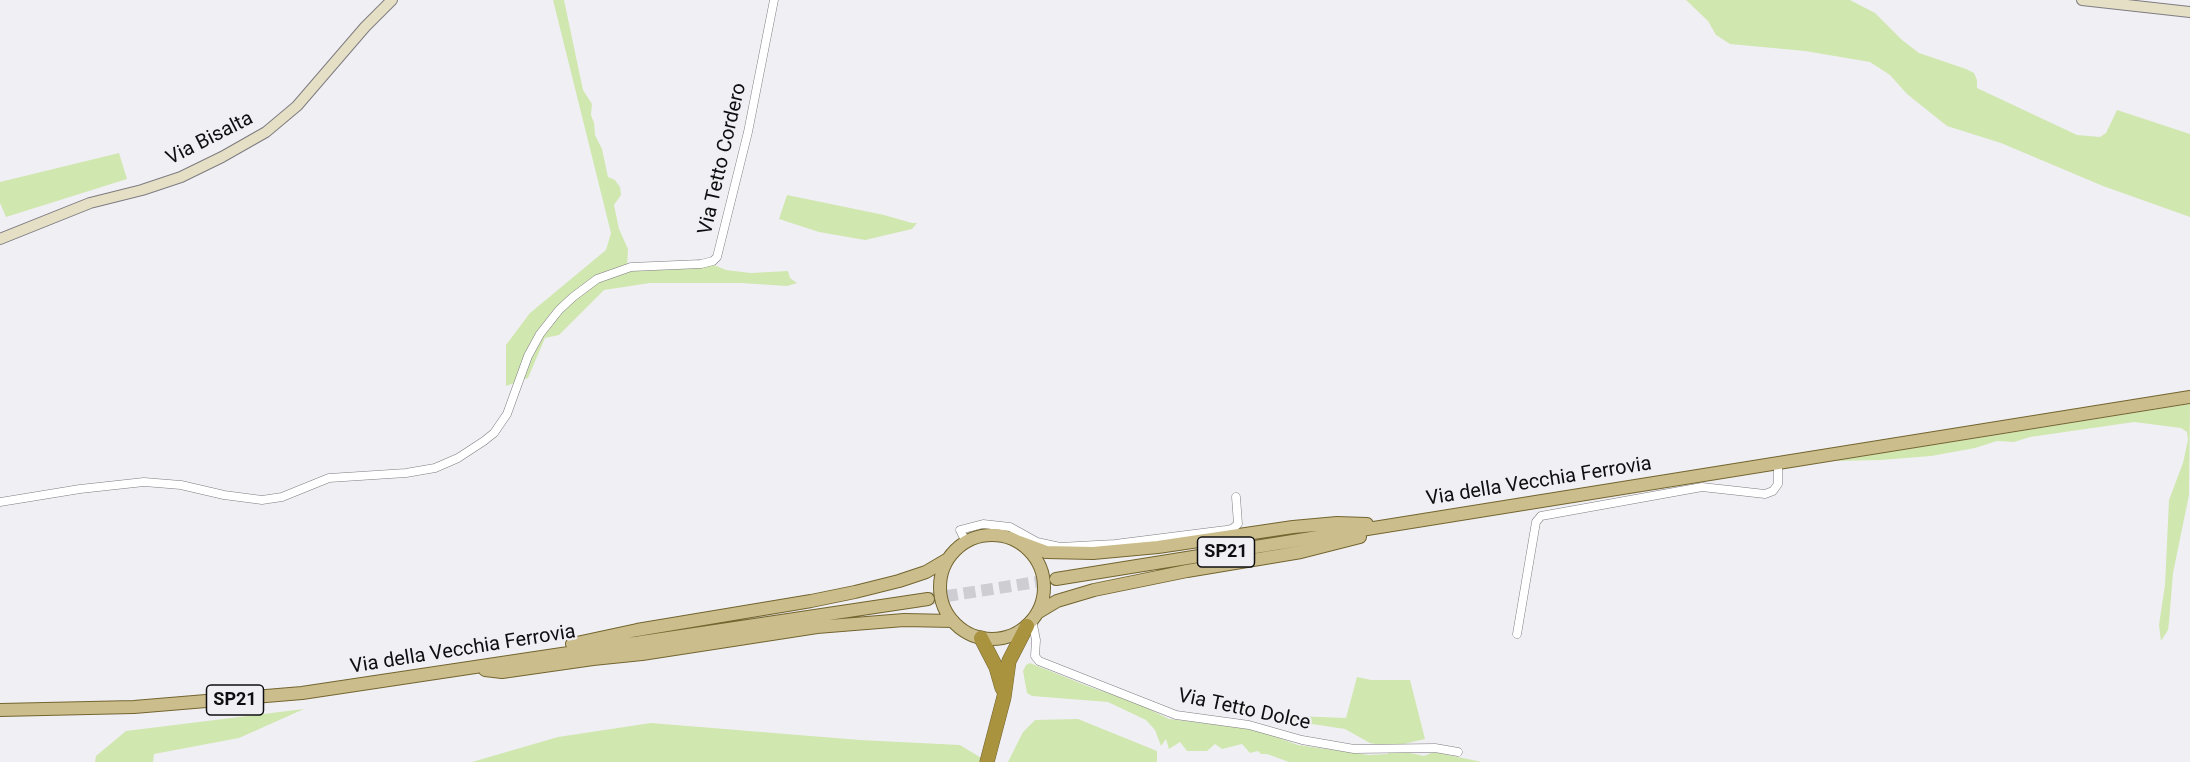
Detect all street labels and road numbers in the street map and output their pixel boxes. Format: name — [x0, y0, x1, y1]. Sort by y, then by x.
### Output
street label: Via Tetto Cordero — [694, 81, 752, 237]
street label: Via Bisalta — [163, 107, 257, 171]
street label: Via della Vecchia Ferrovia — [1425, 452, 1653, 512]
road number: SP21 — [1198, 537, 1254, 567]
street label: Via della Vecchia Ferrovia — [349, 620, 577, 680]
street label: Via Tetto Dolce — [1176, 684, 1312, 736]
road number: SP21 — [206, 685, 264, 715]

